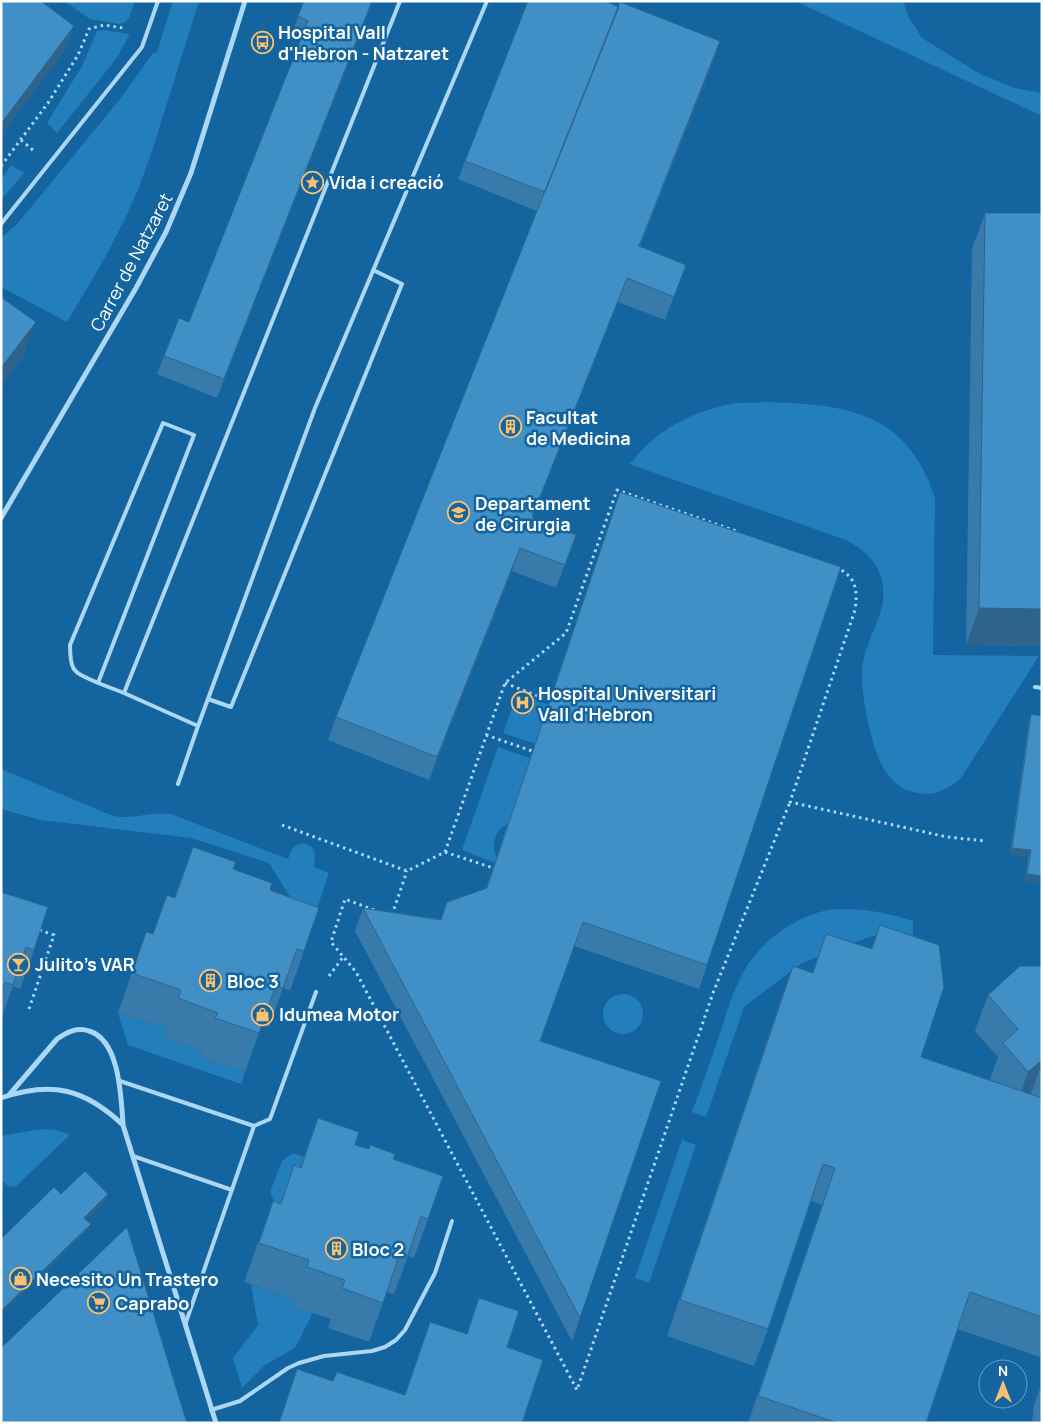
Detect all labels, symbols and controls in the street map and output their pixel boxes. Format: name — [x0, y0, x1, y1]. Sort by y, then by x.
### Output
place label: Hospital Vall d'Hebron - Natzaret — [278, 20, 449, 65]
bus stop icon: Hospital Vall d'Hebron - Natzaret — [250, 30, 274, 54]
place icon: Vida i creació — [301, 170, 325, 194]
place label: Vida i creació — [329, 170, 444, 194]
street label: Carrer de Natzaret — [84, 189, 178, 335]
place label: Facultat de Medicina — [526, 405, 631, 450]
building icon: Facultat de Medicina — [498, 415, 522, 439]
place label: Departament de Cirurgia — [475, 491, 591, 536]
school or university icon: Departament de Cirurgia — [447, 501, 471, 525]
place label: Hospital Universitari Vall d'Hebron — [538, 681, 716, 726]
hospital icon: Hospital Universitari Vall d'Hebron — [510, 691, 534, 715]
bar icon: Julito's VAR — [7, 952, 31, 976]
place label: Julito's VAR — [35, 952, 135, 976]
building icon: Bloc 3 — [199, 969, 223, 993]
place label: Bloc 3 — [227, 969, 279, 993]
shop icon: Idumea Motor — [251, 1002, 275, 1026]
place label: Idumea Motor — [279, 1002, 399, 1026]
building icon: Bloc 2 — [324, 1237, 348, 1261]
place label: Bloc 2 — [352, 1237, 404, 1261]
shop icon: Necesito Un Trastero — [8, 1267, 32, 1291]
place label: Necesito Un Trastero — [36, 1267, 219, 1291]
supermarket icon: Caprabo — [87, 1291, 111, 1315]
place label: Caprabo — [115, 1291, 189, 1315]
north arrow — [978, 1359, 1028, 1409]
text: N — [998, 1361, 1008, 1380]

